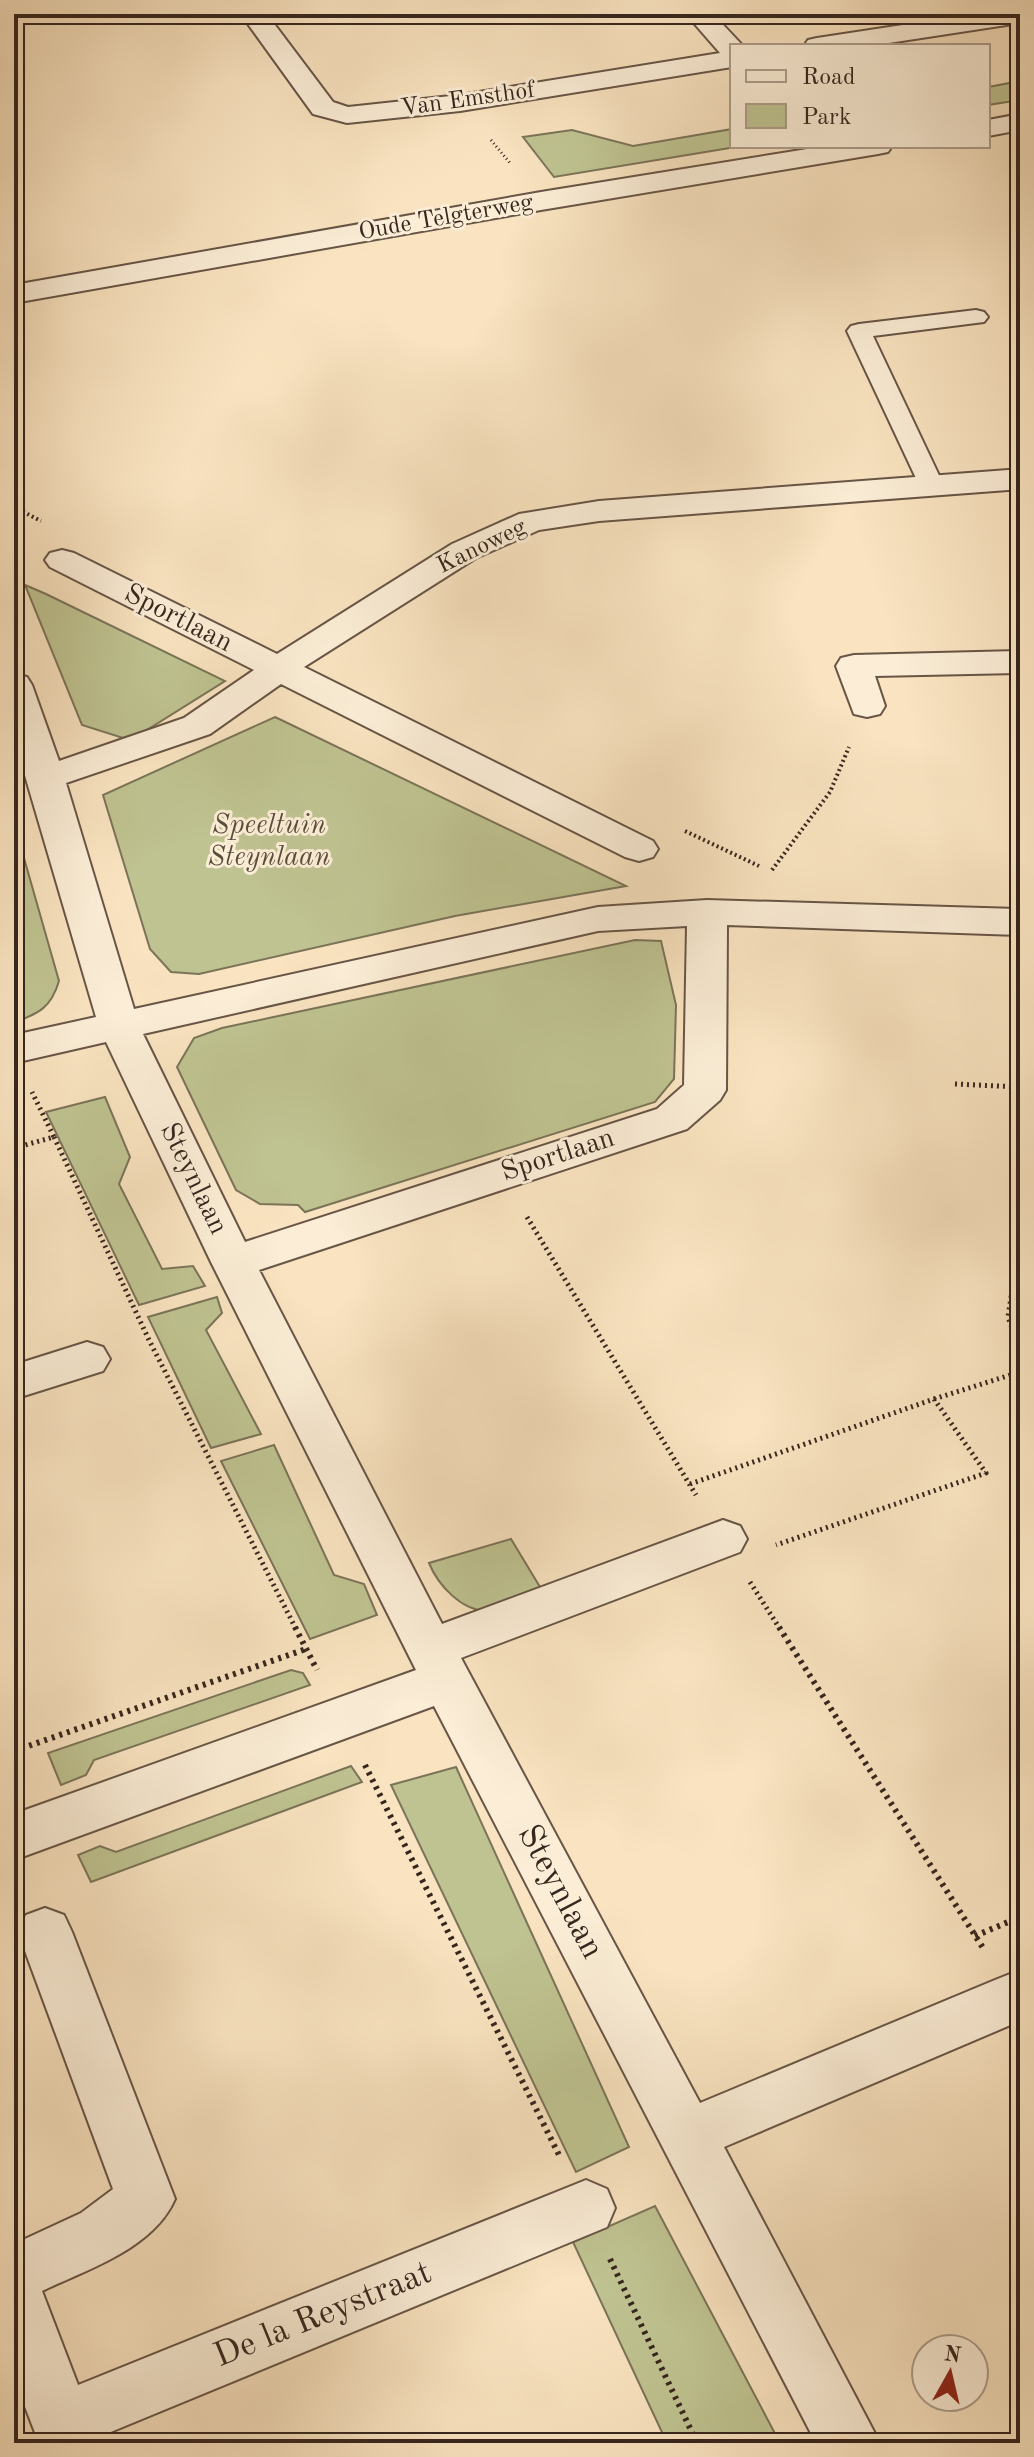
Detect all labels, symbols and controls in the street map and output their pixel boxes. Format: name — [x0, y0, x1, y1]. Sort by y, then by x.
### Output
legend — [730, 44, 990, 148]
text: Road — [802, 66, 855, 90]
street label: Van Emsthof — [399, 79, 538, 121]
text: Park — [802, 106, 851, 130]
street label: Oude Telgterweg — [357, 191, 535, 245]
street label: Kanoweg — [434, 515, 530, 579]
street label: Sportlaan — [119, 580, 237, 658]
park label: Speeltuin Steynlaan — [208, 812, 330, 872]
street label: Steynlaan — [154, 1119, 232, 1239]
street label: Sportlaan — [498, 1125, 618, 1187]
street label: Steynlaan — [511, 1820, 609, 1964]
street label: De la Reystraat — [209, 2256, 437, 2374]
north arrow — [910, 2333, 990, 2413]
text: N — [943, 2343, 963, 2367]

